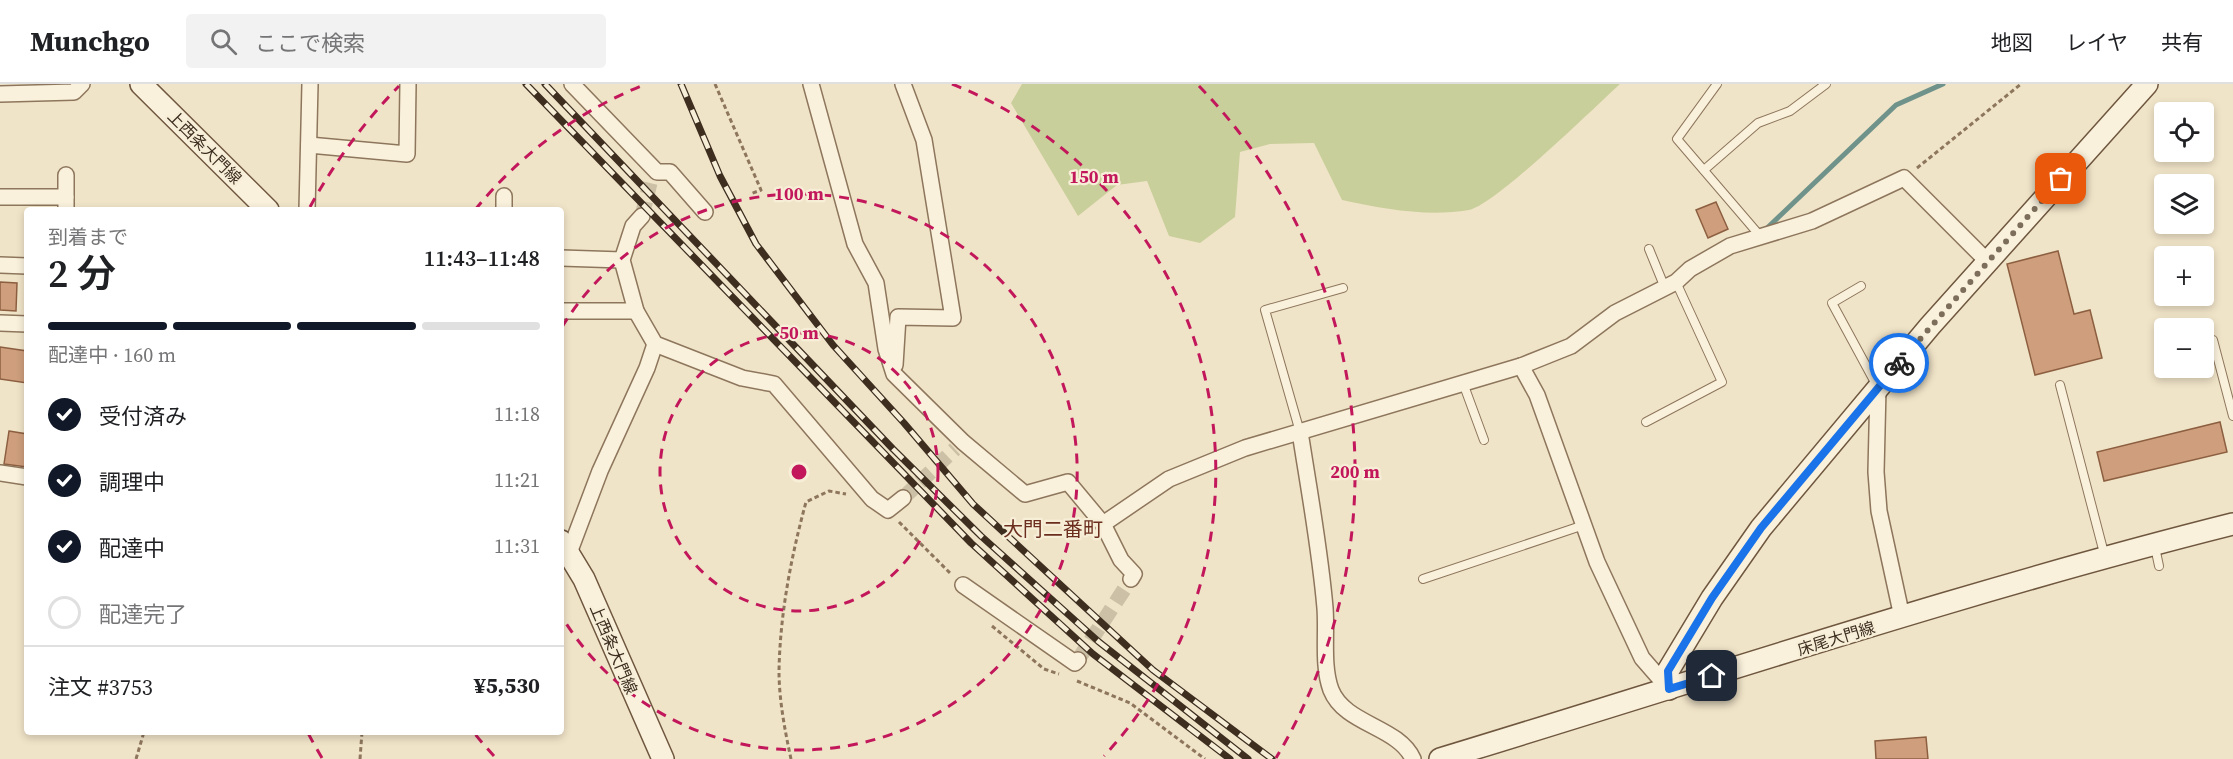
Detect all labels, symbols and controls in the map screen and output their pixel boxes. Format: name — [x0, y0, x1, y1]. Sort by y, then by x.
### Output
search box — [186, 14, 606, 68]
text: Munchgo — [30, 22, 150, 60]
icon: search — [207, 25, 240, 58]
text: ここで検索 — [255, 28, 365, 58]
text: 地図 — [1991, 28, 2033, 57]
text: レイヤ — [2066, 28, 2128, 57]
text: 共有 — [2161, 28, 2203, 57]
map controls — [2154, 102, 2214, 378]
button: locate — [2154, 102, 2214, 162]
street label: 上西条大門線 — [163, 105, 247, 189]
pin — [2035, 153, 2086, 204]
icon: bag — [2044, 162, 2077, 195]
text: 150 m — [1069, 164, 1119, 189]
button: layers — [2154, 174, 2214, 234]
text: 100 m — [774, 181, 824, 206]
text: 到着まで — [48, 223, 128, 251]
text: 11:43–11:48 — [424, 243, 540, 273]
button: + — [2154, 246, 2214, 306]
text: 2 分 — [48, 247, 116, 300]
button: − — [2154, 318, 2214, 378]
text: 50 m — [779, 320, 819, 345]
courier — [1869, 333, 1929, 393]
text: 配達中 · 160 m — [48, 341, 176, 369]
icon: bike — [1883, 347, 1916, 380]
icon: check — [48, 398, 81, 431]
text: 11:18 — [494, 400, 540, 428]
text: 受付済み — [99, 401, 187, 431]
text: 200 m — [1330, 459, 1380, 484]
centre of rings — [789, 462, 809, 482]
icon: check — [48, 464, 81, 497]
text: 11:21 — [494, 466, 540, 494]
text: 調理中 — [99, 467, 165, 497]
district label: 大門二番町 — [1003, 515, 1103, 543]
icon: check — [48, 530, 81, 563]
text: 11:31 — [494, 532, 540, 560]
text: 配達中 — [99, 533, 165, 563]
text: 配達完了 — [99, 599, 187, 629]
street label: 上西条大門線 — [585, 601, 643, 697]
street label: 床尾大門線 — [1795, 616, 1877, 660]
pin — [1686, 650, 1737, 701]
icon: home — [1695, 659, 1728, 692]
text: ¥5,530 — [474, 670, 540, 700]
text: 注文 #3753 — [48, 672, 153, 702]

